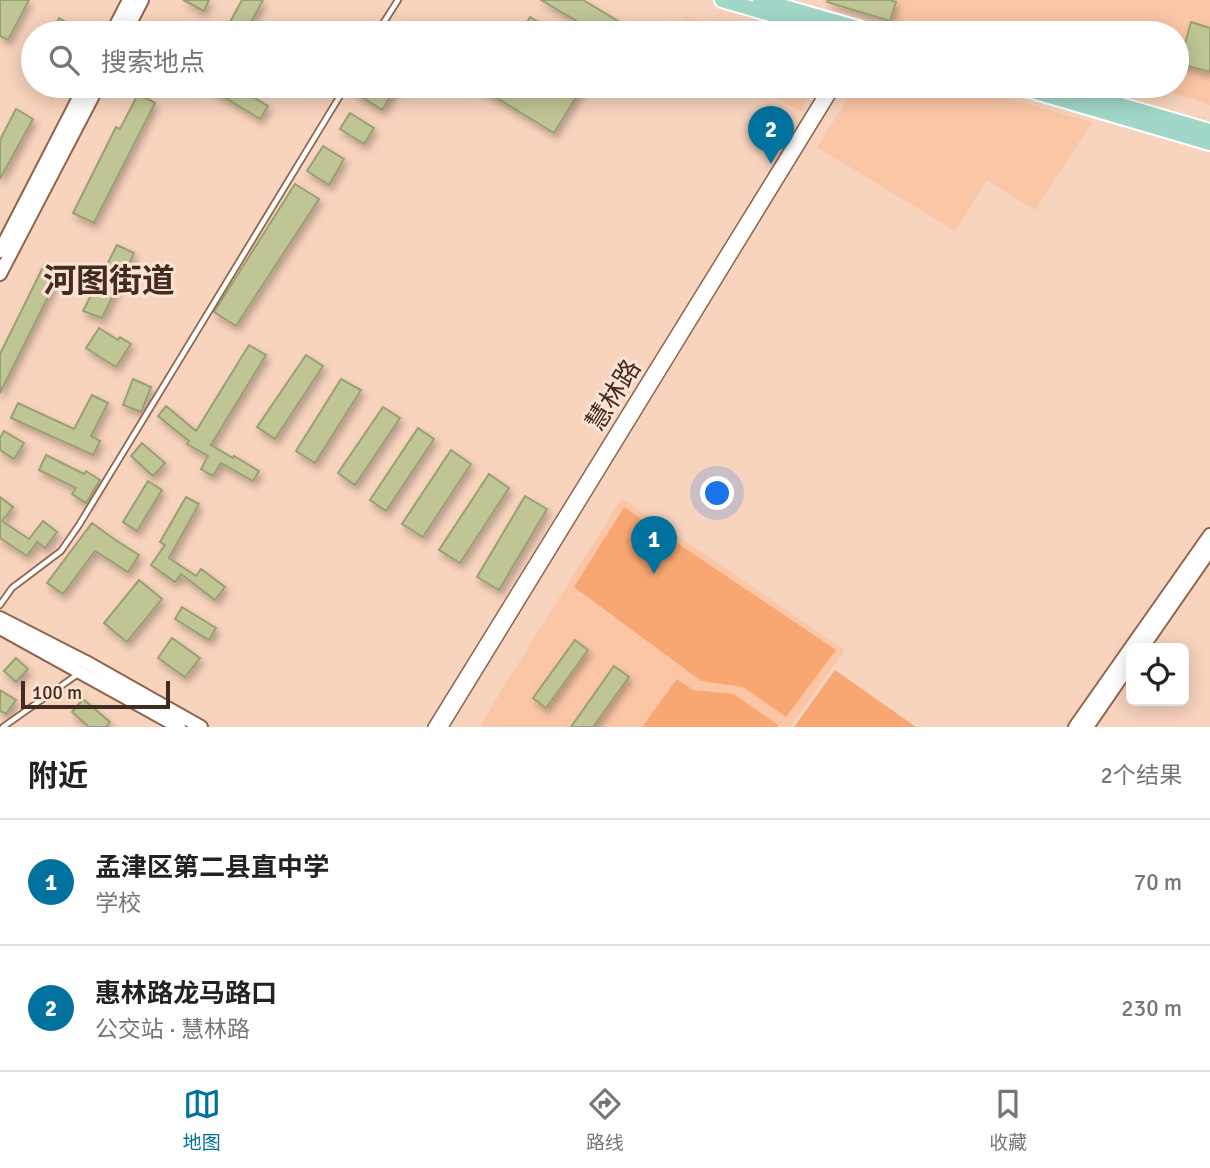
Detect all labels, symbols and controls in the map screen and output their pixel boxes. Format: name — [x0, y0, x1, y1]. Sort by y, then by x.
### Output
search box — [21, 21, 1189, 98]
icon: search — [45, 41, 83, 79]
text: 搜索地点 — [101, 47, 205, 79]
pin: 2 — [748, 106, 794, 164]
district label: 河图街道 — [43, 261, 175, 302]
street label: 慧林路 — [580, 354, 648, 437]
your location — [700, 476, 734, 510]
pin: 1 — [631, 516, 677, 574]
map controls — [1126, 643, 1189, 706]
button: locate — [1126, 643, 1189, 706]
scale bar — [21, 678, 170, 710]
text: 100 m — [32, 681, 82, 705]
text: 附近 — [28, 758, 88, 795]
text: 2个结果 — [1101, 761, 1182, 790]
text: 孟津区第二县直中学 — [95, 852, 329, 884]
text: 1 — [45, 868, 57, 897]
text: 70 m — [1134, 868, 1182, 897]
text: 学校 — [95, 889, 141, 918]
text: 惠林路龙马路口 — [95, 978, 277, 1010]
text: 2 — [45, 994, 57, 1023]
text: 230 m — [1121, 994, 1182, 1023]
text: 公交站 · 慧林路 — [95, 1015, 250, 1044]
tab: 地图 — [183, 1085, 221, 1155]
tab: 路线 — [586, 1085, 624, 1155]
tab: 收藏 — [989, 1085, 1027, 1155]

